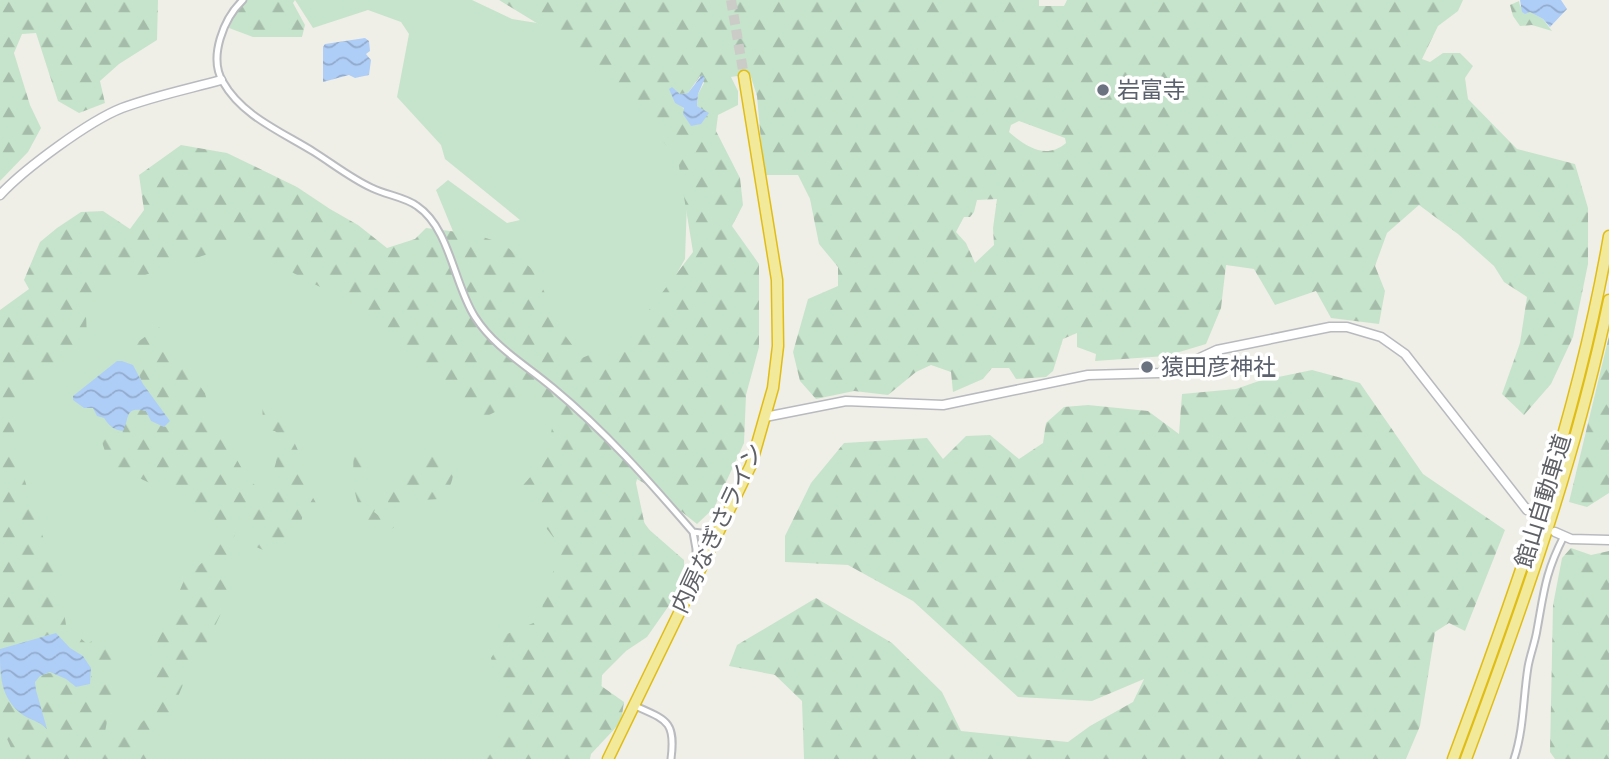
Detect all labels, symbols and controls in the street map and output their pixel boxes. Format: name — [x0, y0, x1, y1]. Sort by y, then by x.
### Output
place label: 岩富寺 — [1117, 74, 1186, 106]
marker: 岩富寺 — [1095, 82, 1111, 98]
place label: 猿田彦神社 — [1161, 351, 1276, 383]
marker: 猿田彦神社 — [1139, 359, 1155, 375]
street label: 館山自動車道 — [1508, 430, 1578, 572]
street label: 内房なぎさライン — [664, 438, 770, 618]

